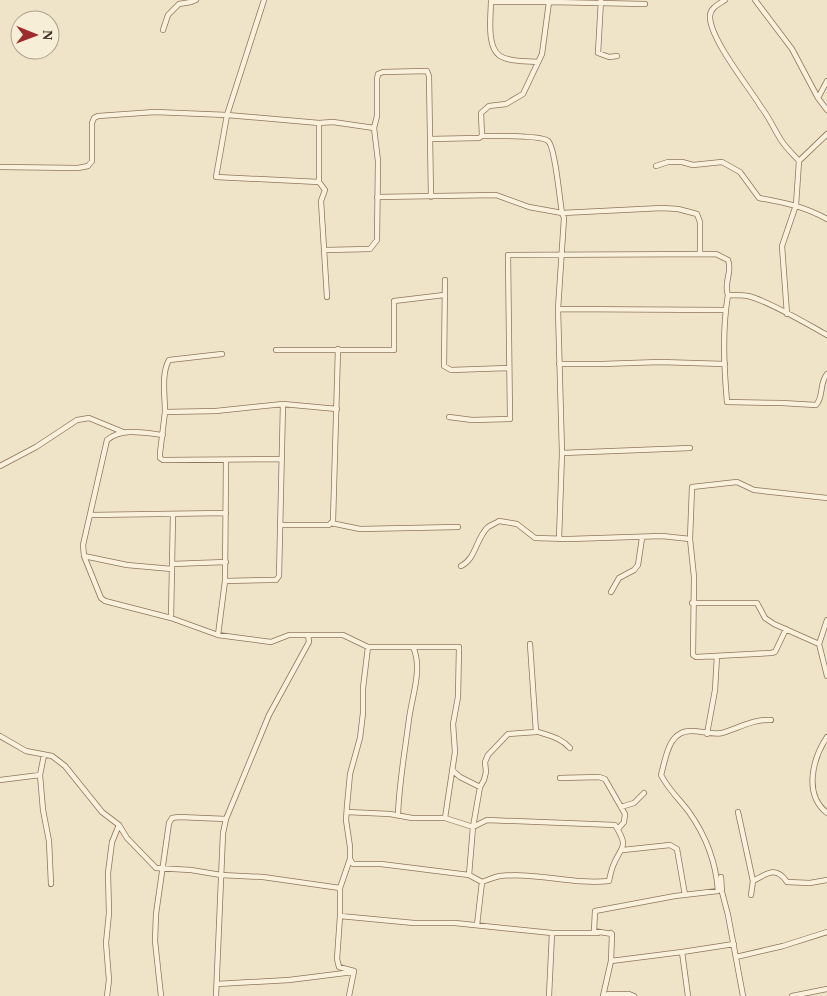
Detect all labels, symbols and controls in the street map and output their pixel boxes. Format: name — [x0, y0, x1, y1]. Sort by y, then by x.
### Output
north arrow — [10, 10, 60, 60]
text: N — [40, 30, 55, 40]

